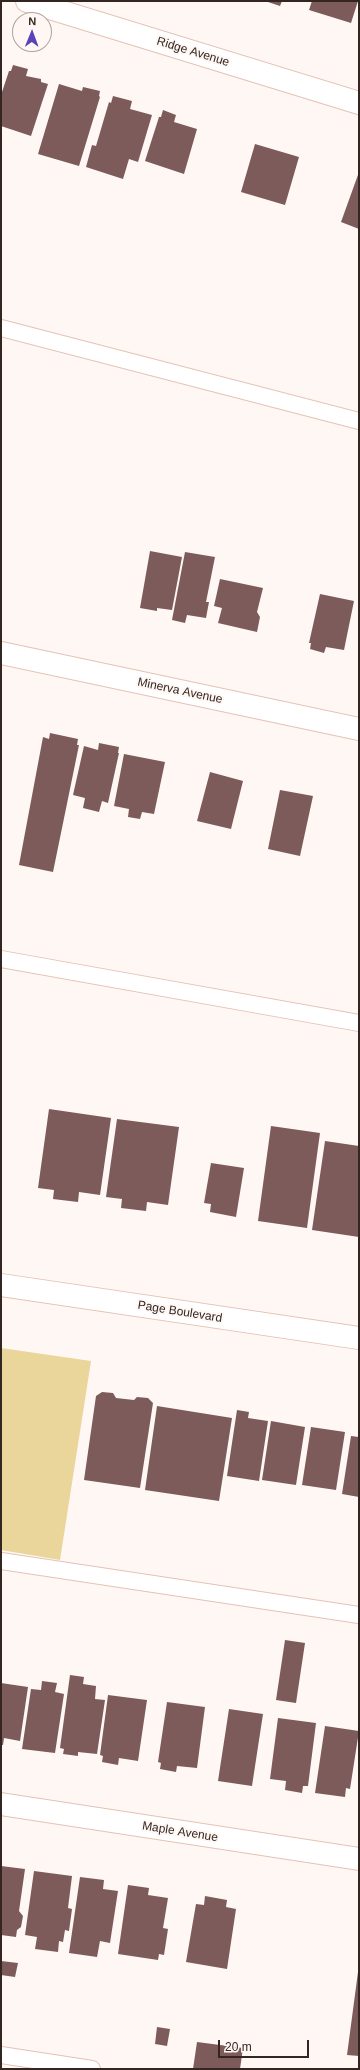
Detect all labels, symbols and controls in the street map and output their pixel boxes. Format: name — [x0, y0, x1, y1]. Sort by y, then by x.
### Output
north arrow — [12, 12, 52, 52]
text: N — [28, 15, 36, 27]
street label: Ridge Avenue — [155, 34, 231, 70]
street label: Minerva Avenue — [136, 675, 224, 707]
street label: Page Boulevard — [137, 1298, 223, 1326]
street label: Maple Avenue — [141, 1819, 219, 1845]
scale bar — [220, 2032, 311, 2058]
text: 20 m — [225, 2040, 252, 2054]

